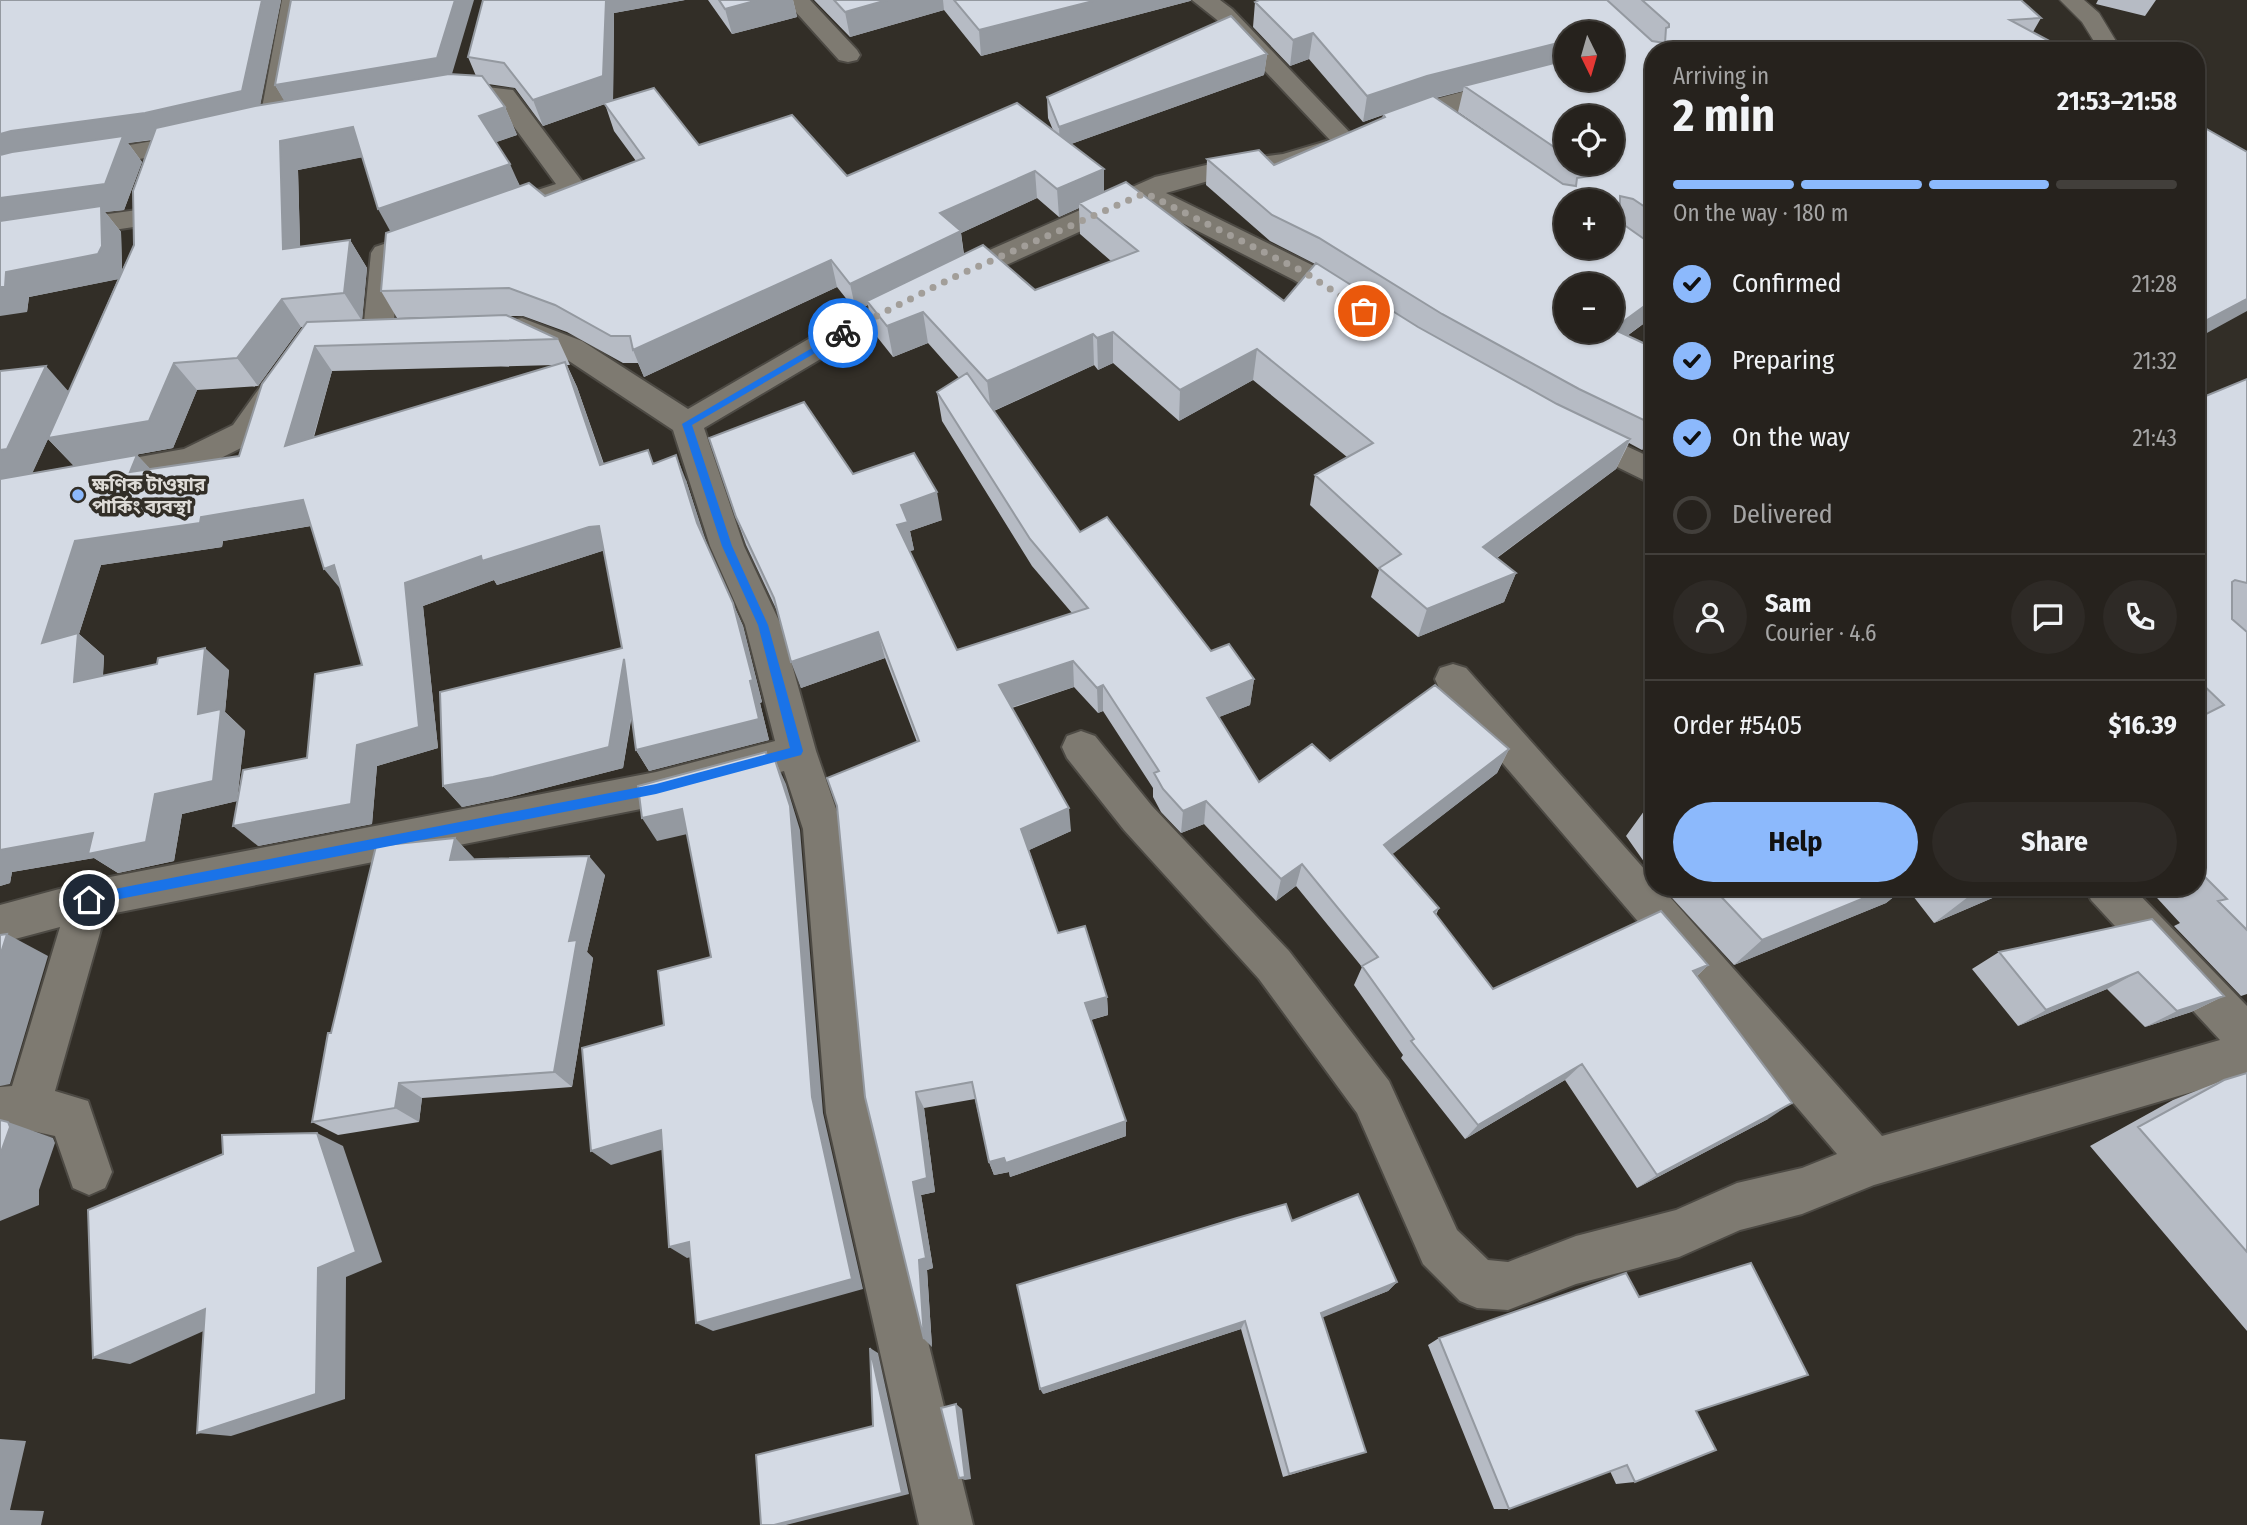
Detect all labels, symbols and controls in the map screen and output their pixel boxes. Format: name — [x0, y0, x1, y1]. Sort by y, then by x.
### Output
north arrow — [1554, 21, 1624, 91]
map controls — [1554, 21, 1624, 343]
text: Arriving in — [1673, 62, 1769, 90]
text: 21:53–21:58 — [2057, 86, 2177, 117]
text: 2 min — [1673, 88, 1775, 143]
button: locate — [1554, 105, 1624, 175]
button: + — [1554, 189, 1624, 259]
text: On the way · 180 m — [1673, 199, 1849, 227]
icon: check — [1673, 265, 1711, 303]
text: Confirmed — [1732, 268, 1842, 299]
text: 21:28 — [2132, 270, 2177, 298]
button: − — [1554, 273, 1624, 343]
pin — [1334, 281, 1394, 341]
icon: bag — [1345, 292, 1383, 330]
courier — [808, 298, 878, 368]
icon: bike — [824, 314, 862, 352]
icon: check — [1673, 342, 1711, 380]
text: Preparing — [1732, 345, 1834, 376]
text: 21:32 — [2133, 347, 2177, 375]
icon: check — [1673, 419, 1711, 457]
text: On the way — [1732, 422, 1850, 453]
text: 21:43 — [2132, 424, 2177, 452]
place label: ক্ষণিক টাওয়ার পার্কিং ব্যবস্থা — [91, 473, 206, 518]
marker: ক্ষণিক টাওয়ার পার্কিং ব্যবস্থা — [70, 487, 86, 503]
text: Delivered — [1732, 499, 1833, 530]
button: person — [1673, 580, 1747, 654]
button: chat — [2011, 580, 2085, 654]
button: phone — [2103, 580, 2177, 654]
text: Sam — [1765, 588, 1811, 619]
text: Courier · 4.6 — [1765, 619, 1876, 647]
text: Order #5405 — [1673, 710, 1802, 741]
text: $16.39 — [2109, 710, 2177, 741]
button: Help — [1673, 802, 1918, 882]
button: Share — [1932, 802, 2177, 882]
pin — [59, 870, 119, 930]
icon: home — [70, 881, 108, 919]

